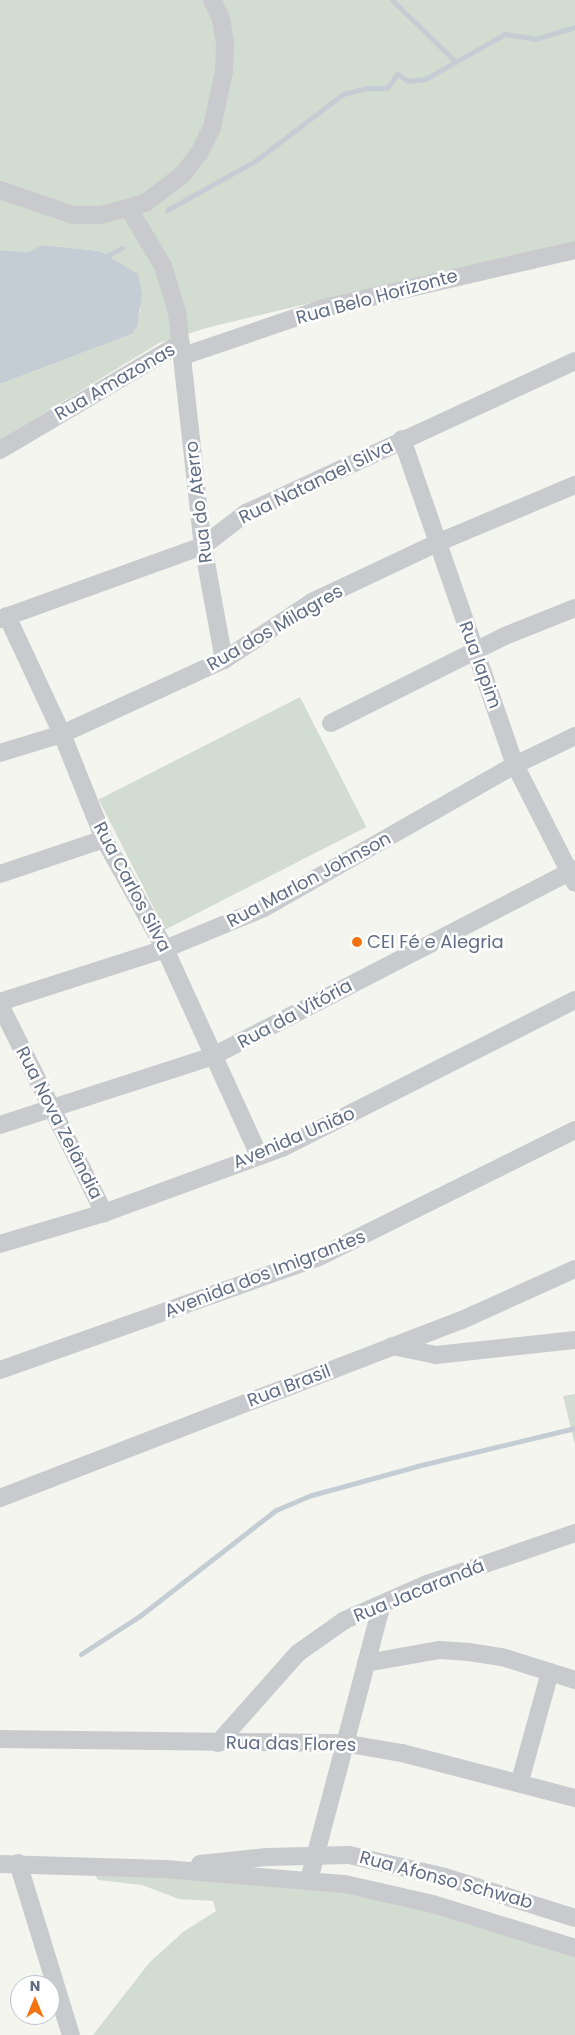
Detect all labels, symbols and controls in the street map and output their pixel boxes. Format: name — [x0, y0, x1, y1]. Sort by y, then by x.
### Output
street label: Rua Belo Horizonte — [294, 265, 460, 329]
street label: Rua Amazonas — [51, 339, 179, 425]
street label: Rua Natanael Silva — [235, 435, 397, 529]
street label: Rua do Aterro — [181, 440, 217, 564]
street label: Rua dos Milagres — [203, 580, 347, 676]
street label: Rua Iapim — [454, 618, 506, 712]
street label: Rua Carlos Silva — [89, 818, 175, 956]
street label: Rua Marlon Johnson — [223, 828, 395, 932]
place label: CEI Fé e Alegria — [367, 931, 504, 953]
marker: CEI Fé e Alegria — [351, 936, 363, 948]
street label: Rua da Vitória — [234, 975, 356, 1053]
street label: Rua Nova Zelândia — [11, 1043, 107, 1203]
street label: Avenida União — [230, 1103, 358, 1173]
street label: Avenida dos Imigrantes — [161, 1226, 369, 1322]
street label: Rua Brasil — [244, 1360, 334, 1412]
street label: Rua Jacarandá — [351, 1555, 487, 1627]
street label: Rua das Flores — [226, 1732, 356, 1756]
street label: Rua Afonso Schwab — [357, 1846, 535, 1914]
north arrow — [10, 1975, 60, 2025]
text: N — [30, 1976, 40, 1996]

